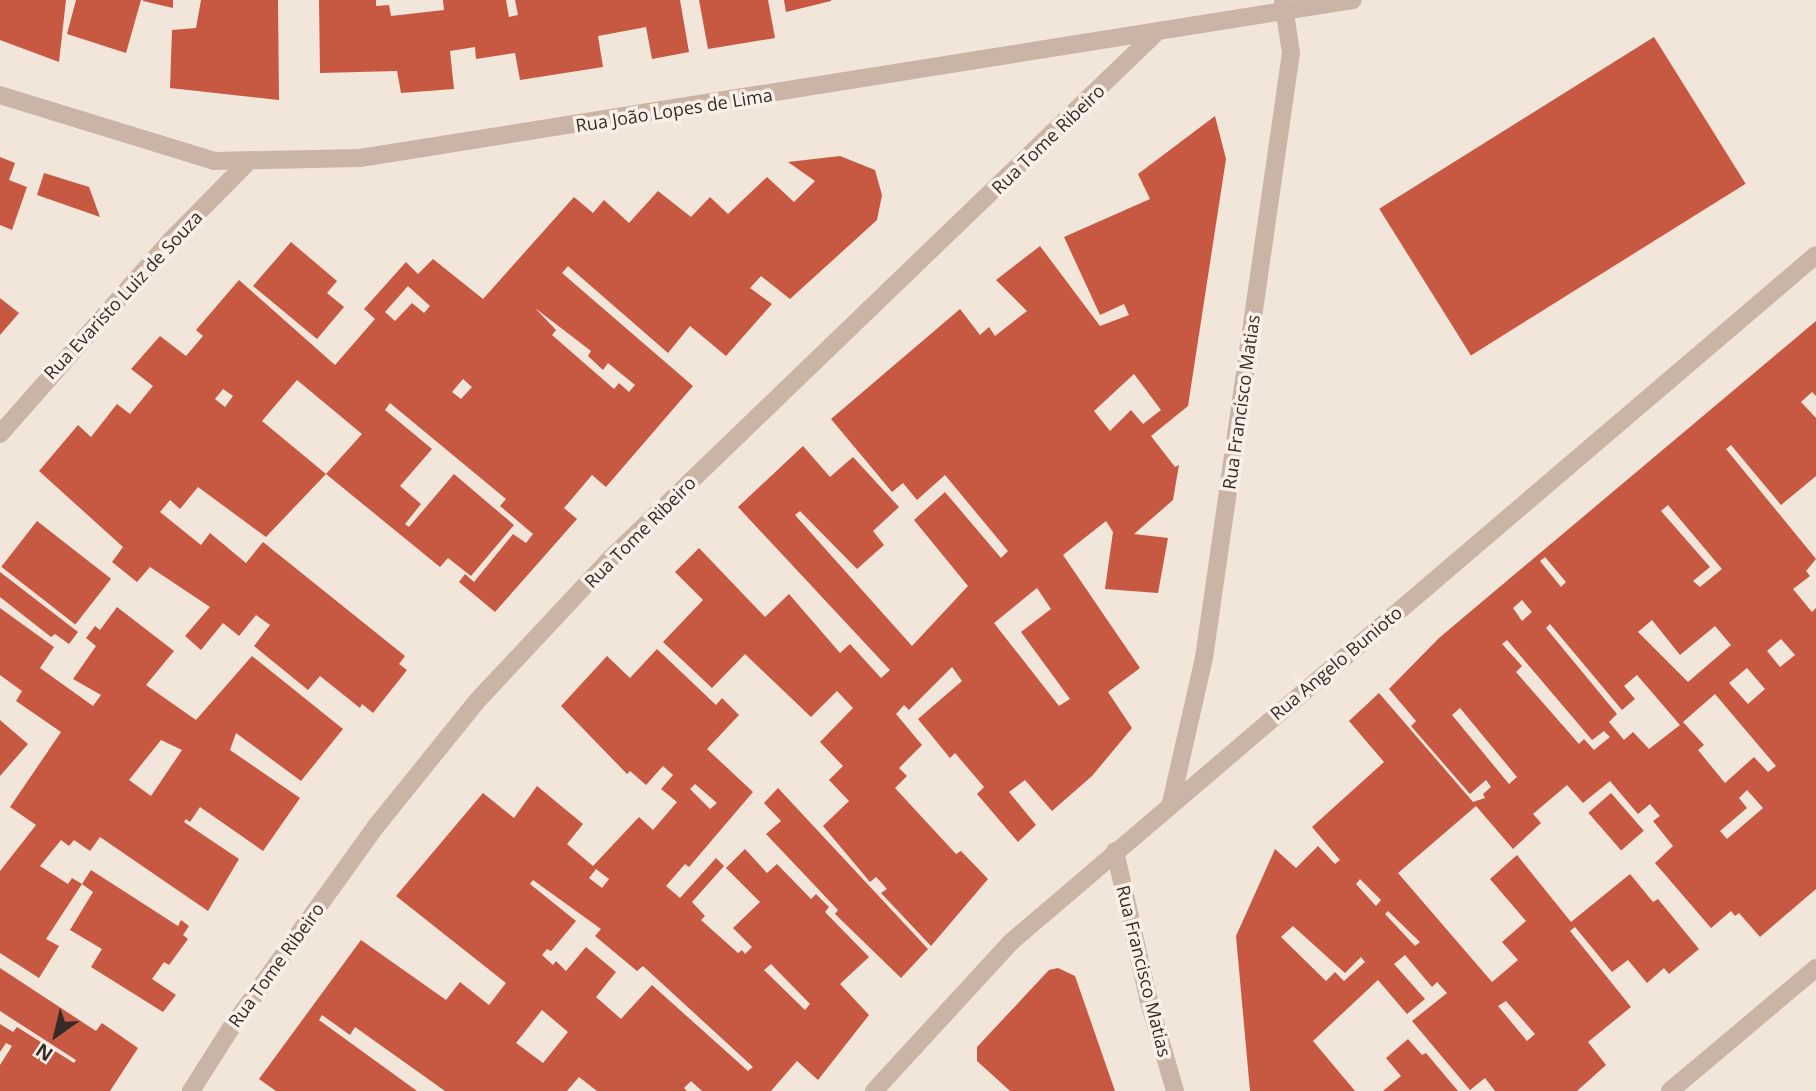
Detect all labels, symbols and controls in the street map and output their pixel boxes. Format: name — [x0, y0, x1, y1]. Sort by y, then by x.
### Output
street label: Rua Tome Ribeiro — [987, 80, 1109, 198]
street label: Rua João Lopes de Lima — [574, 84, 774, 136]
street label: Rua Evaristo Luiz de Souza — [39, 206, 207, 384]
street label: Rua Francisco Matias — [1218, 313, 1264, 491]
street label: Rua Tome Ribeiro — [580, 472, 700, 592]
street label: Rua Angelo Bunioto — [1266, 602, 1406, 724]
street label: Rua Francisco Matias — [1112, 883, 1176, 1059]
street label: Rua Tome Ribeiro — [224, 899, 328, 1031]
north arrow — [21, 1000, 91, 1070]
text: N — [31, 1037, 58, 1068]

